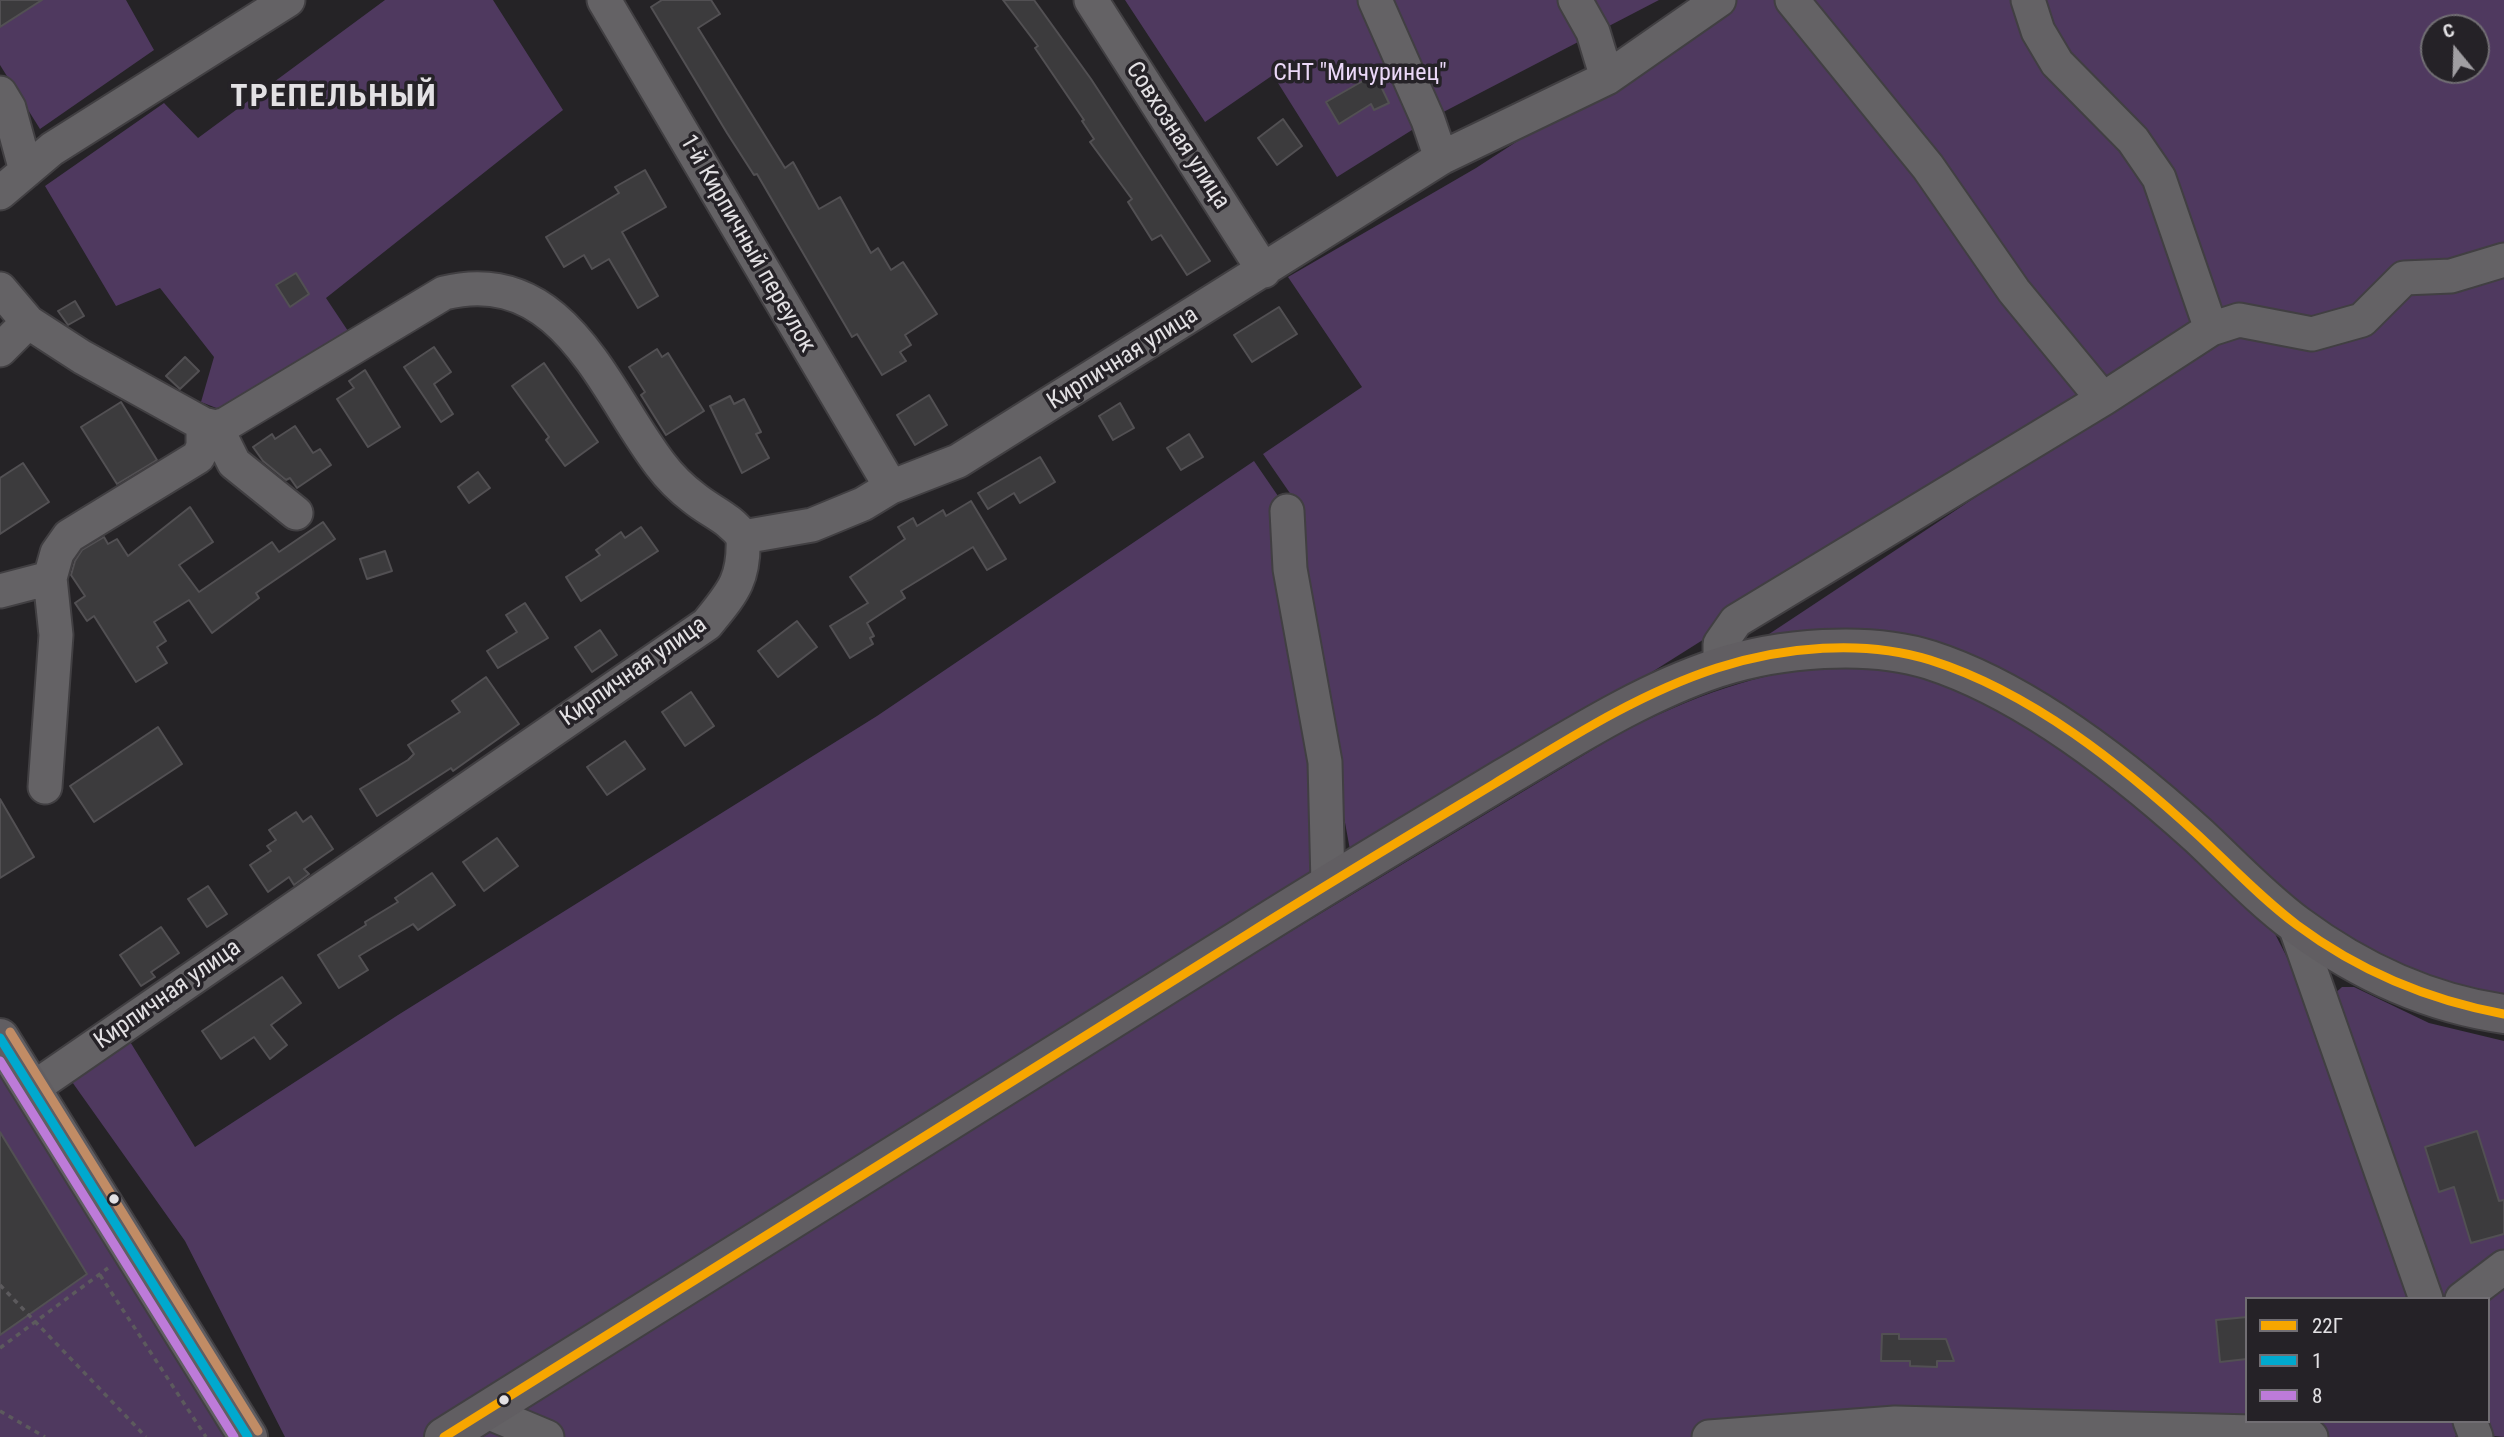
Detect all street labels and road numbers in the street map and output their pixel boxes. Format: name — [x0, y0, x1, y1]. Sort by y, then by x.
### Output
street label: Совхозная улица — [1119, 57, 1235, 215]
street label: 1-й Кирпичный переулок — [673, 130, 821, 358]
street label: Кирпичная улица — [1042, 301, 1204, 417]
street label: Кирпичная улица — [555, 611, 713, 733]
street label: Кирпичная улица — [89, 934, 247, 1056]

